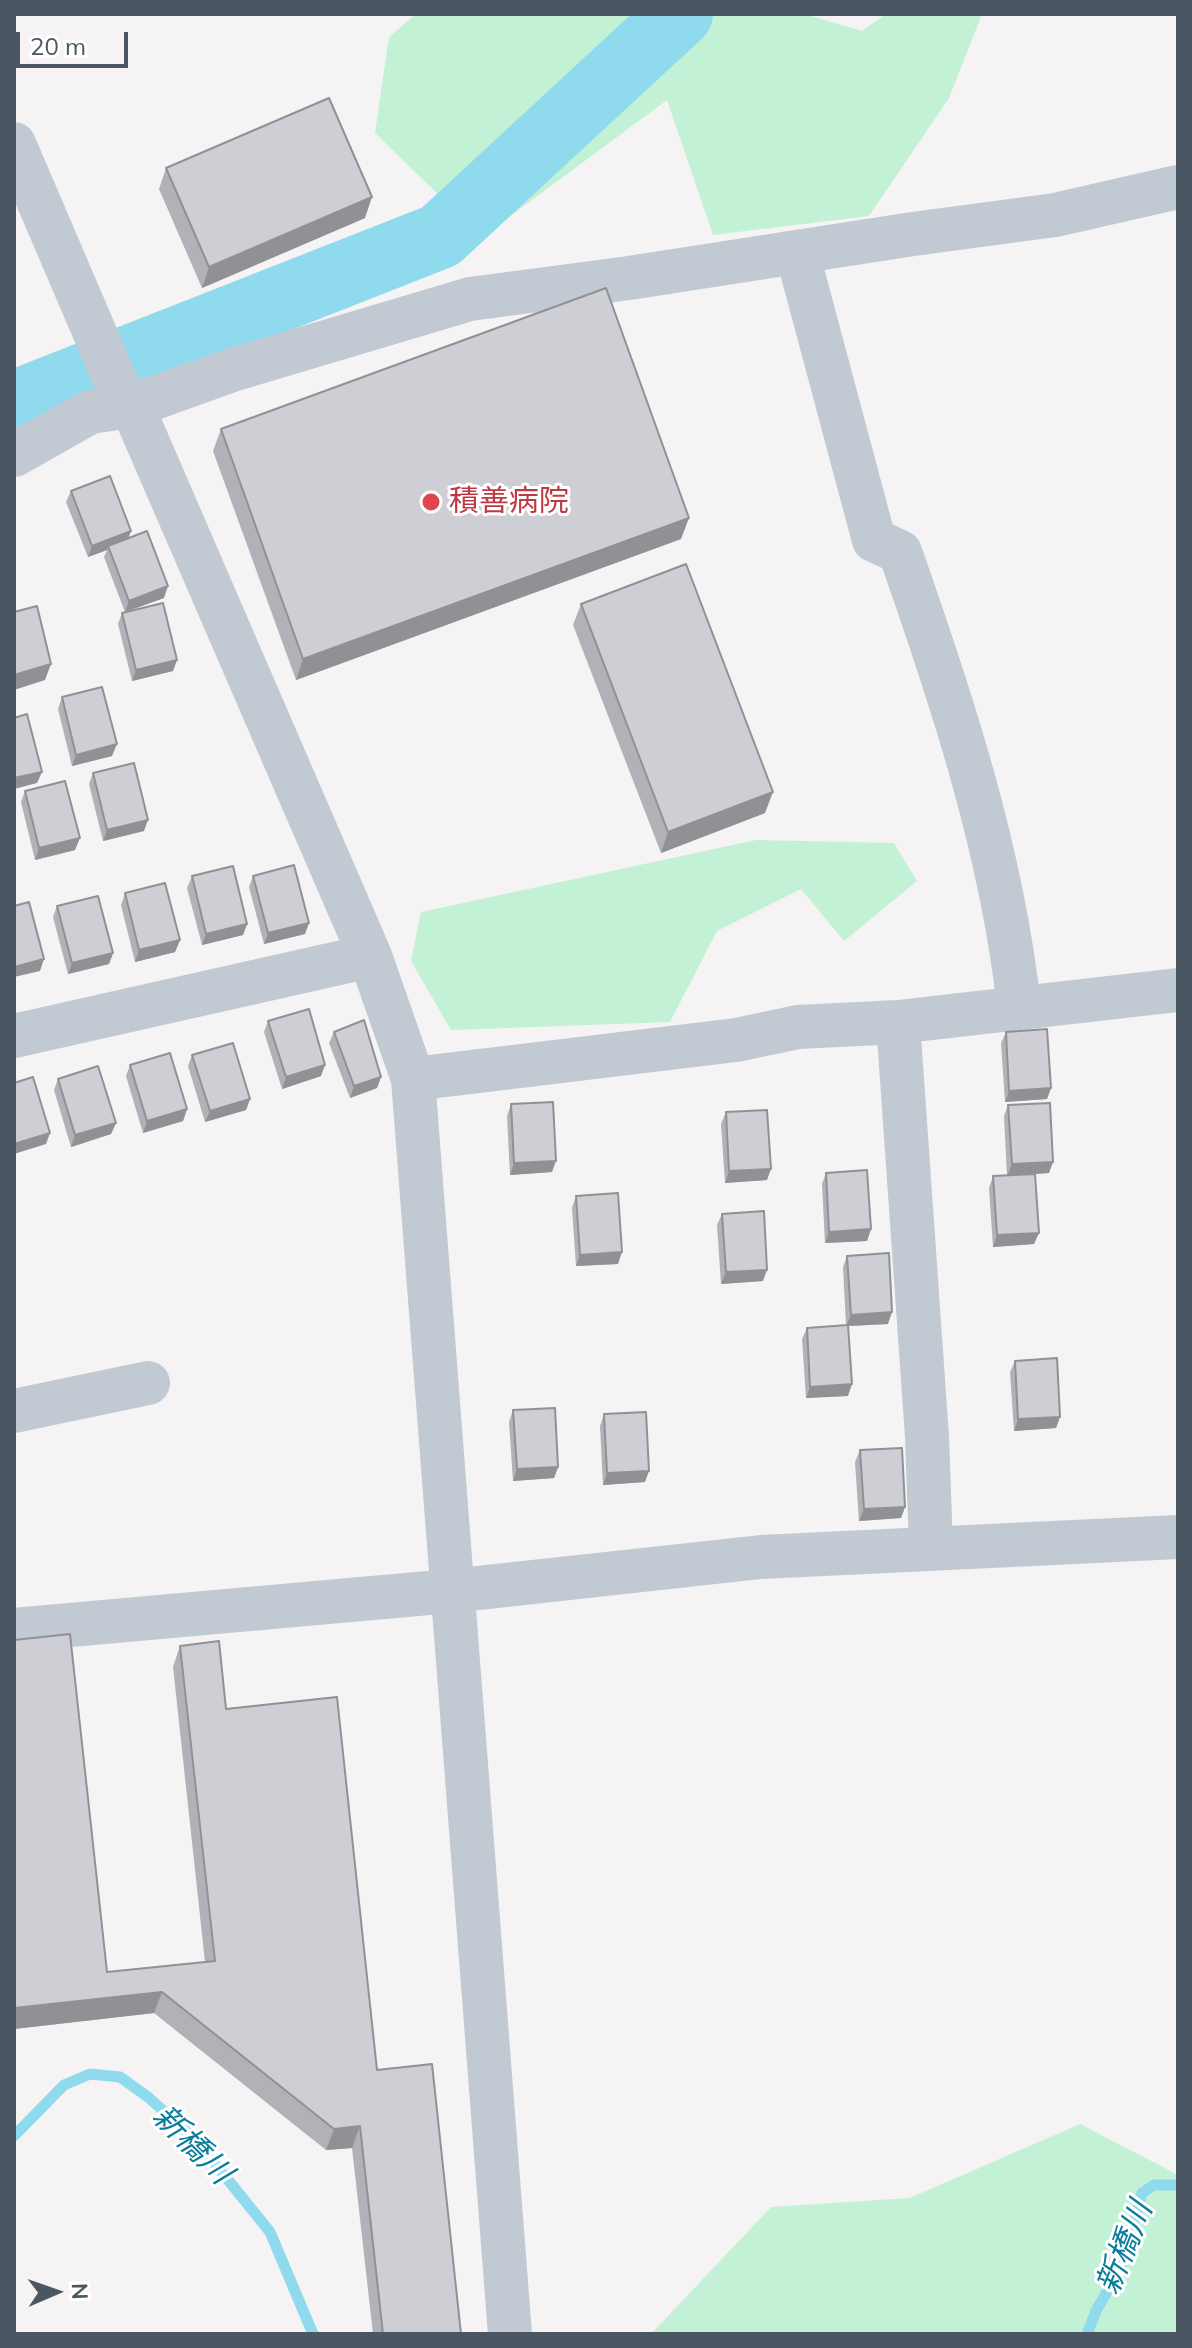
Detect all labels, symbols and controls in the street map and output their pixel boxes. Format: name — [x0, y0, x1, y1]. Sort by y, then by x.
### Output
scale bar — [20, 16, 132, 66]
text: 20 m — [30, 31, 86, 61]
place label: 積善病院 — [449, 484, 569, 520]
marker: 積善病院 — [420, 491, 442, 513]
water label: 新橋川 — [144, 2097, 240, 2193]
water label: 新橋川 — [1089, 2196, 1161, 2300]
north arrow — [16, 2252, 96, 2332]
text: N — [66, 2282, 94, 2300]

